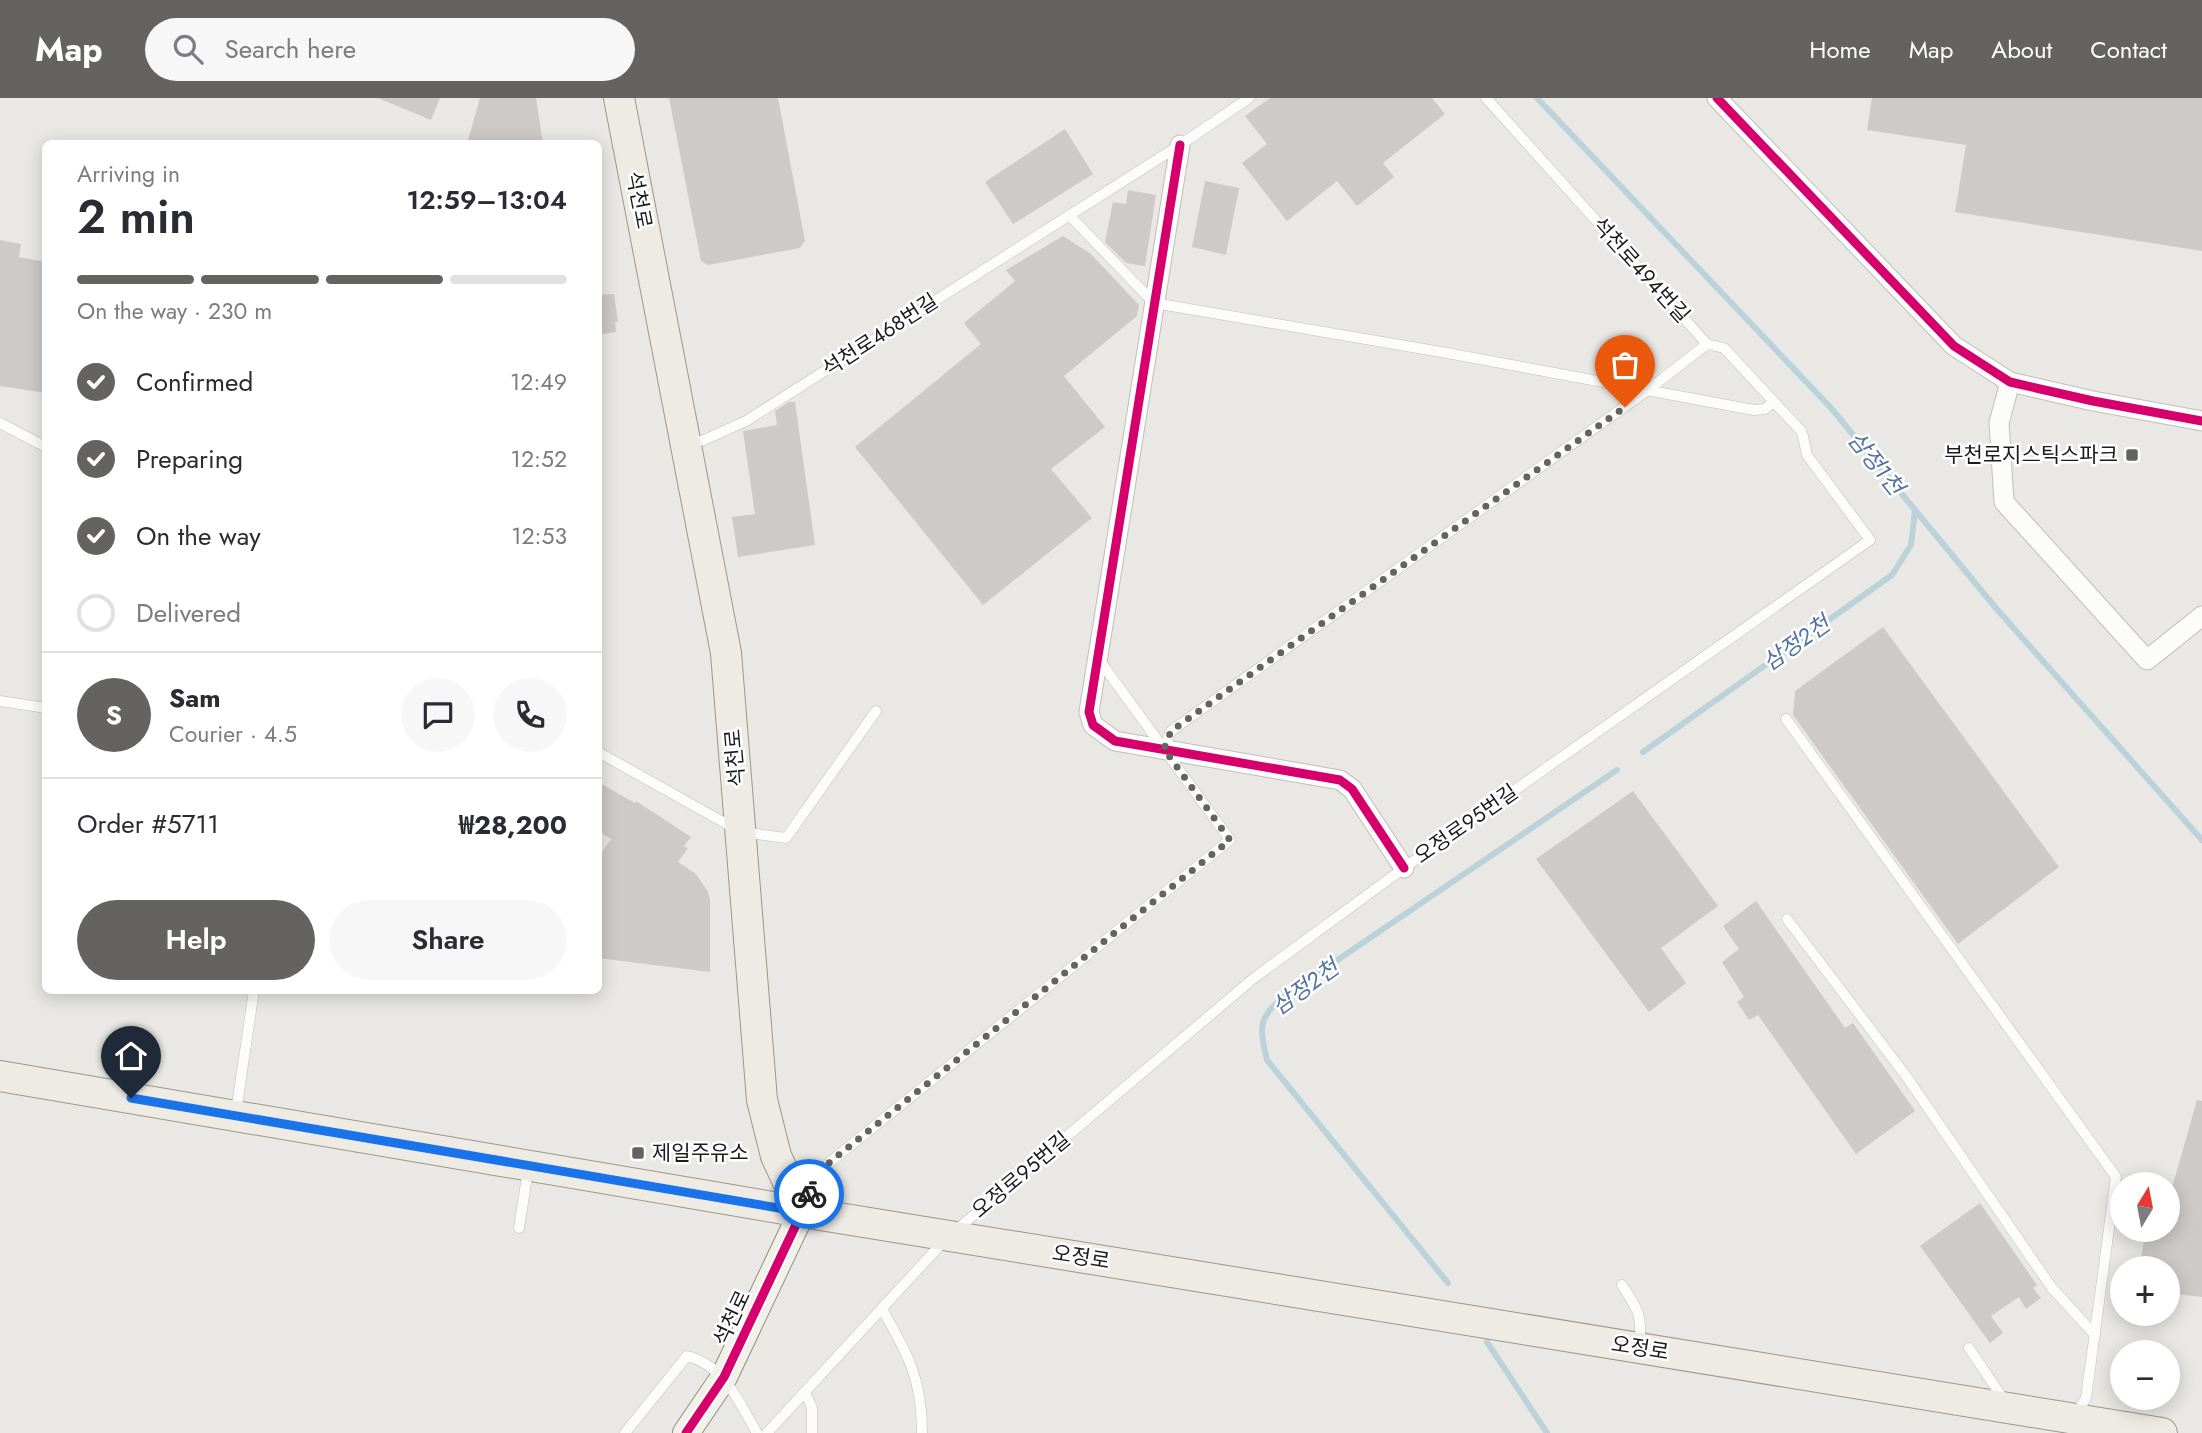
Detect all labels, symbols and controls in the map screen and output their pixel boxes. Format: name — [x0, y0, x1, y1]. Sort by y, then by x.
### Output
search box — [145, 18, 635, 81]
text: Map — [35, 26, 103, 73]
icon: search — [169, 30, 207, 68]
text: Search here — [225, 30, 356, 68]
text: Home — [1809, 32, 1871, 67]
text: Map — [1909, 32, 1953, 67]
text: About — [1991, 32, 2052, 67]
text: Contact — [2090, 32, 2167, 67]
text: Arriving in — [77, 157, 180, 191]
street label: 석천로 — [619, 169, 659, 231]
text: 12:59–13:04 — [407, 181, 567, 219]
text: 2 min — [77, 184, 195, 250]
street label: 석천로494번길 — [1585, 210, 1697, 330]
street label: 석천로468번길 — [816, 286, 944, 384]
text: On the way · 230 m — [77, 294, 272, 328]
pin — [1595, 335, 1655, 407]
icon: bag — [1606, 346, 1644, 384]
icon: check — [77, 363, 115, 401]
text: Confirmed — [136, 363, 253, 401]
text: 12:49 — [510, 365, 567, 399]
water label: 삼정1천 — [1840, 424, 1914, 504]
icon: check — [77, 440, 115, 478]
text: Preparing — [136, 440, 243, 478]
place label: 부천로지스틱스파크 — [1944, 440, 2118, 470]
text: 12:52 — [511, 442, 567, 476]
marker: 부천로지스틱스파크 — [2124, 447, 2140, 463]
icon: check — [77, 517, 115, 555]
text: On the way — [136, 517, 261, 555]
text: 12:53 — [511, 519, 567, 553]
text: Delivered — [136, 594, 241, 632]
water label: 삼정2천 — [1755, 606, 1839, 679]
button: chat — [401, 678, 475, 752]
button: phone — [493, 678, 567, 752]
text: Sam — [169, 679, 221, 717]
text: S — [106, 696, 122, 734]
text: Courier · 4.5 — [169, 717, 297, 751]
street label: 석천로 — [718, 728, 752, 788]
street label: 오정로95번길 — [1408, 777, 1524, 871]
text: Order #5711 — [77, 805, 219, 843]
text: ₩28,200 — [459, 806, 567, 844]
button: Help — [77, 900, 315, 980]
button: Share — [329, 900, 567, 980]
water label: 삼정2천 — [1264, 949, 1348, 1023]
pin — [101, 1026, 161, 1098]
icon: home — [112, 1037, 150, 1075]
street label: 오정로95번길 — [965, 1125, 1077, 1225]
place label: 제일주유소 — [652, 1138, 749, 1168]
marker: 제일주유소 — [630, 1145, 646, 1161]
courier — [774, 1159, 844, 1229]
north arrow — [2110, 1172, 2180, 1242]
map controls — [2110, 1172, 2180, 1410]
icon: bike — [790, 1175, 828, 1213]
street label: 오정로 — [1050, 1238, 1112, 1276]
button: + — [2110, 1256, 2180, 1326]
street label: 석천로 — [706, 1285, 758, 1351]
street label: 오정로 — [1609, 1329, 1671, 1367]
button: − — [2110, 1340, 2180, 1410]

